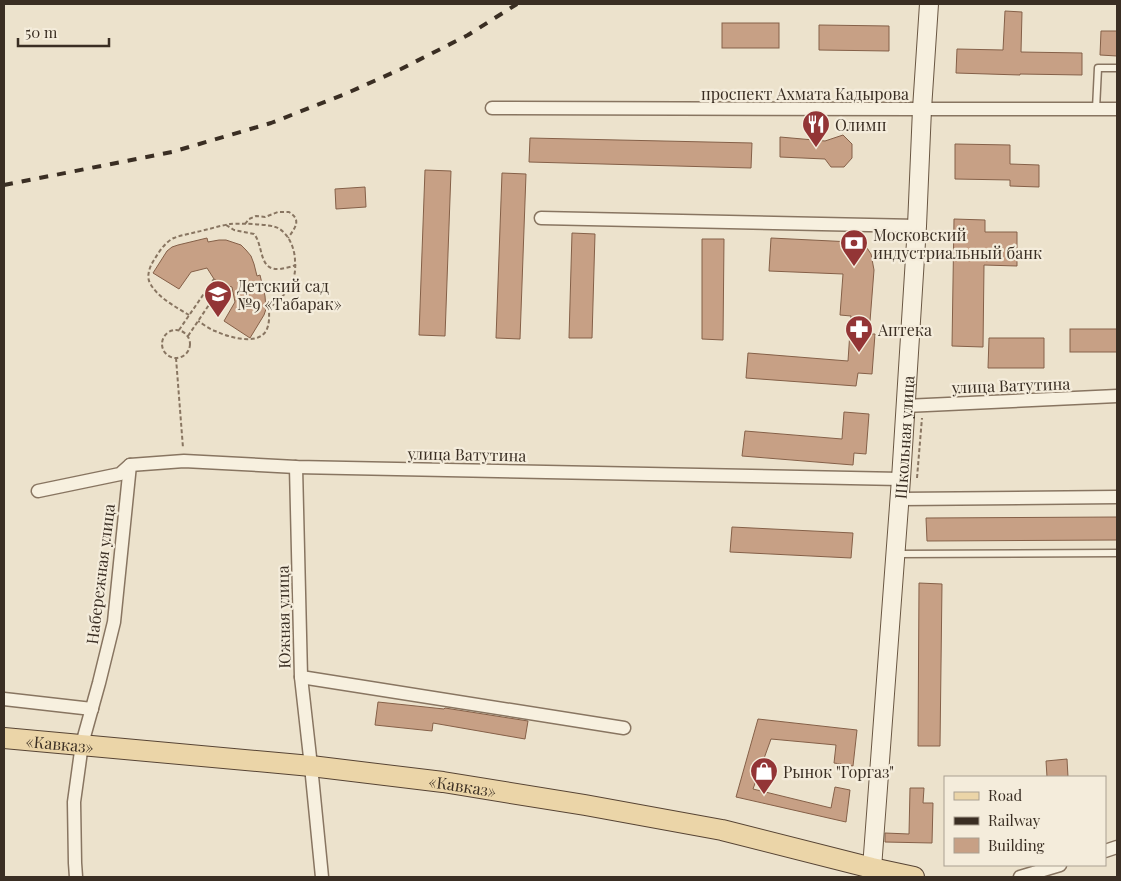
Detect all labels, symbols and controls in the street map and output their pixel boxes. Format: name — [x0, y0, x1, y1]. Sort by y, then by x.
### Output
scale bar — [18, 15, 109, 47]
text: 50 m — [25, 22, 58, 42]
street label: проспект Ахмата Кадырова — [701, 83, 909, 104]
restaurant icon: Олимп — [801, 109, 831, 148]
place label: Олимп — [835, 114, 887, 135]
place label: Московский индустриальный банк — [873, 224, 1042, 263]
bank icon: Московский индустриальный банк — [839, 228, 869, 267]
place label: Детский сад №9 «Табарак» — [237, 275, 342, 314]
school or university icon: Детский сад №9 «Табарак» — [203, 279, 233, 318]
pharmacy icon: Аптека — [844, 314, 874, 353]
place label: Аптека — [877, 319, 932, 340]
street label: улица Ватутина — [950, 372, 1071, 398]
street label: Школьная улица — [889, 375, 918, 500]
street label: улица Ватутина — [406, 442, 527, 466]
street label: Набережная улица — [81, 503, 119, 645]
street label: Южная улица — [272, 565, 294, 669]
street label: «Кавказ» — [25, 730, 95, 757]
shop icon: Рынок "Горгаз" — [749, 756, 779, 795]
place label: Рынок "Горгаз" — [783, 761, 894, 782]
street label: «Кавказ» — [427, 770, 498, 801]
legend — [944, 776, 1106, 866]
text: Road — [988, 785, 1022, 805]
text: Railway — [988, 810, 1041, 830]
text: Building — [988, 835, 1045, 855]

